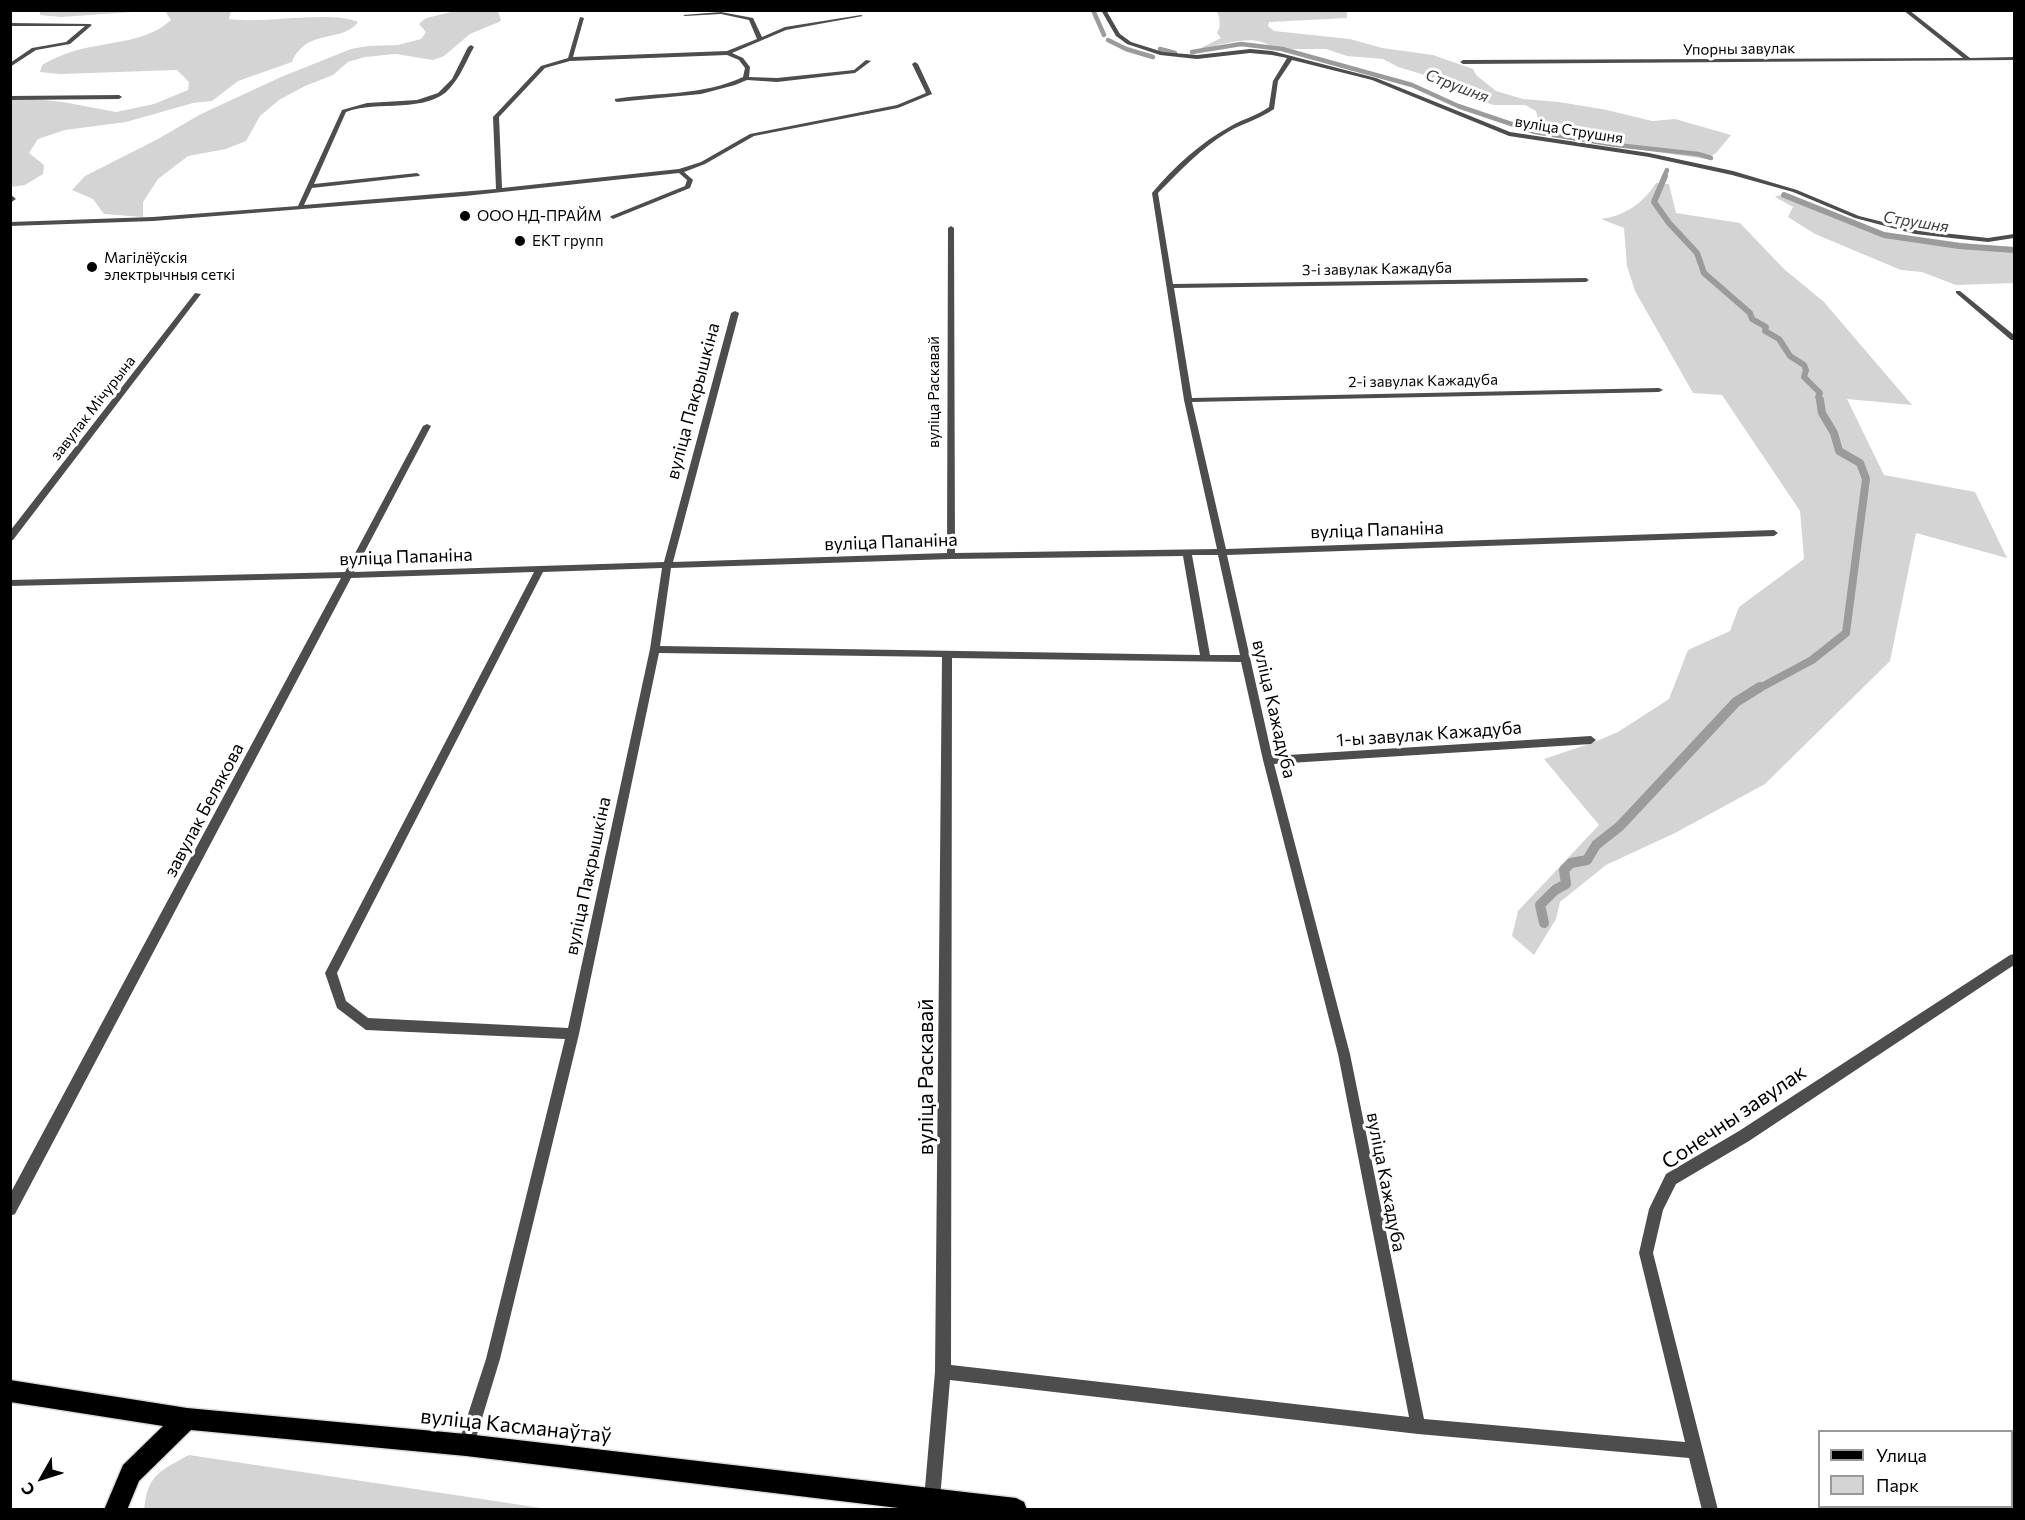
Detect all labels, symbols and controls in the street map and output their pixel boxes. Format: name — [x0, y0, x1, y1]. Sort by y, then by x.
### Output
street label: Упорны завулак — [1683, 39, 1795, 59]
water label: Струшня — [1423, 65, 1491, 107]
street label: вуліца Струшня — [1514, 113, 1624, 147]
place label: ООО НД-ПРАЙМ — [477, 207, 602, 225]
water label: Струшня — [1882, 207, 1950, 237]
marker: ООО НД-ПРАЙМ — [458, 209, 472, 223]
place label: ЕКТ групп — [532, 232, 603, 250]
marker: ЕКТ групп — [513, 234, 527, 248]
place label: Магілёўскія электрычныя сеткі — [104, 249, 235, 284]
street label: 3-і завулак Кажадуба — [1302, 259, 1452, 279]
marker: Магілёўскія электрычныя сеткі — [85, 260, 99, 274]
street label: вуліца Пакрышкіна — [662, 320, 724, 482]
street label: вуліца Раскавай — [925, 336, 943, 448]
street label: завулак Мічурына — [47, 352, 139, 464]
street label: 2-і завулак Кажадуба — [1348, 371, 1498, 391]
street label: вуліца Папаніна — [1310, 517, 1444, 543]
street label: вуліца Папаніна — [824, 529, 958, 555]
street label: вуліца Папаніна — [339, 544, 473, 570]
street label: вуліца Кажадуба — [1248, 638, 1300, 780]
street label: 1-ы завулак Кажадуба — [1336, 717, 1522, 751]
street label: завулак Белякова — [160, 739, 248, 881]
street label: вуліца Пакрышкіна — [561, 795, 615, 957]
street label: вуліца Раскавай — [913, 999, 939, 1155]
street label: Сонечны завулак — [1657, 1059, 1811, 1175]
street label: вуліца Кажадуба — [1362, 1110, 1410, 1254]
street label: вуліца Касманаўтаў — [419, 1403, 613, 1449]
legend — [1818, 1430, 2013, 1508]
text: Улица — [1876, 1444, 1927, 1466]
north arrow — [12, 1448, 72, 1508]
text: Парк — [1876, 1474, 1919, 1496]
text: С — [17, 1479, 38, 1500]

